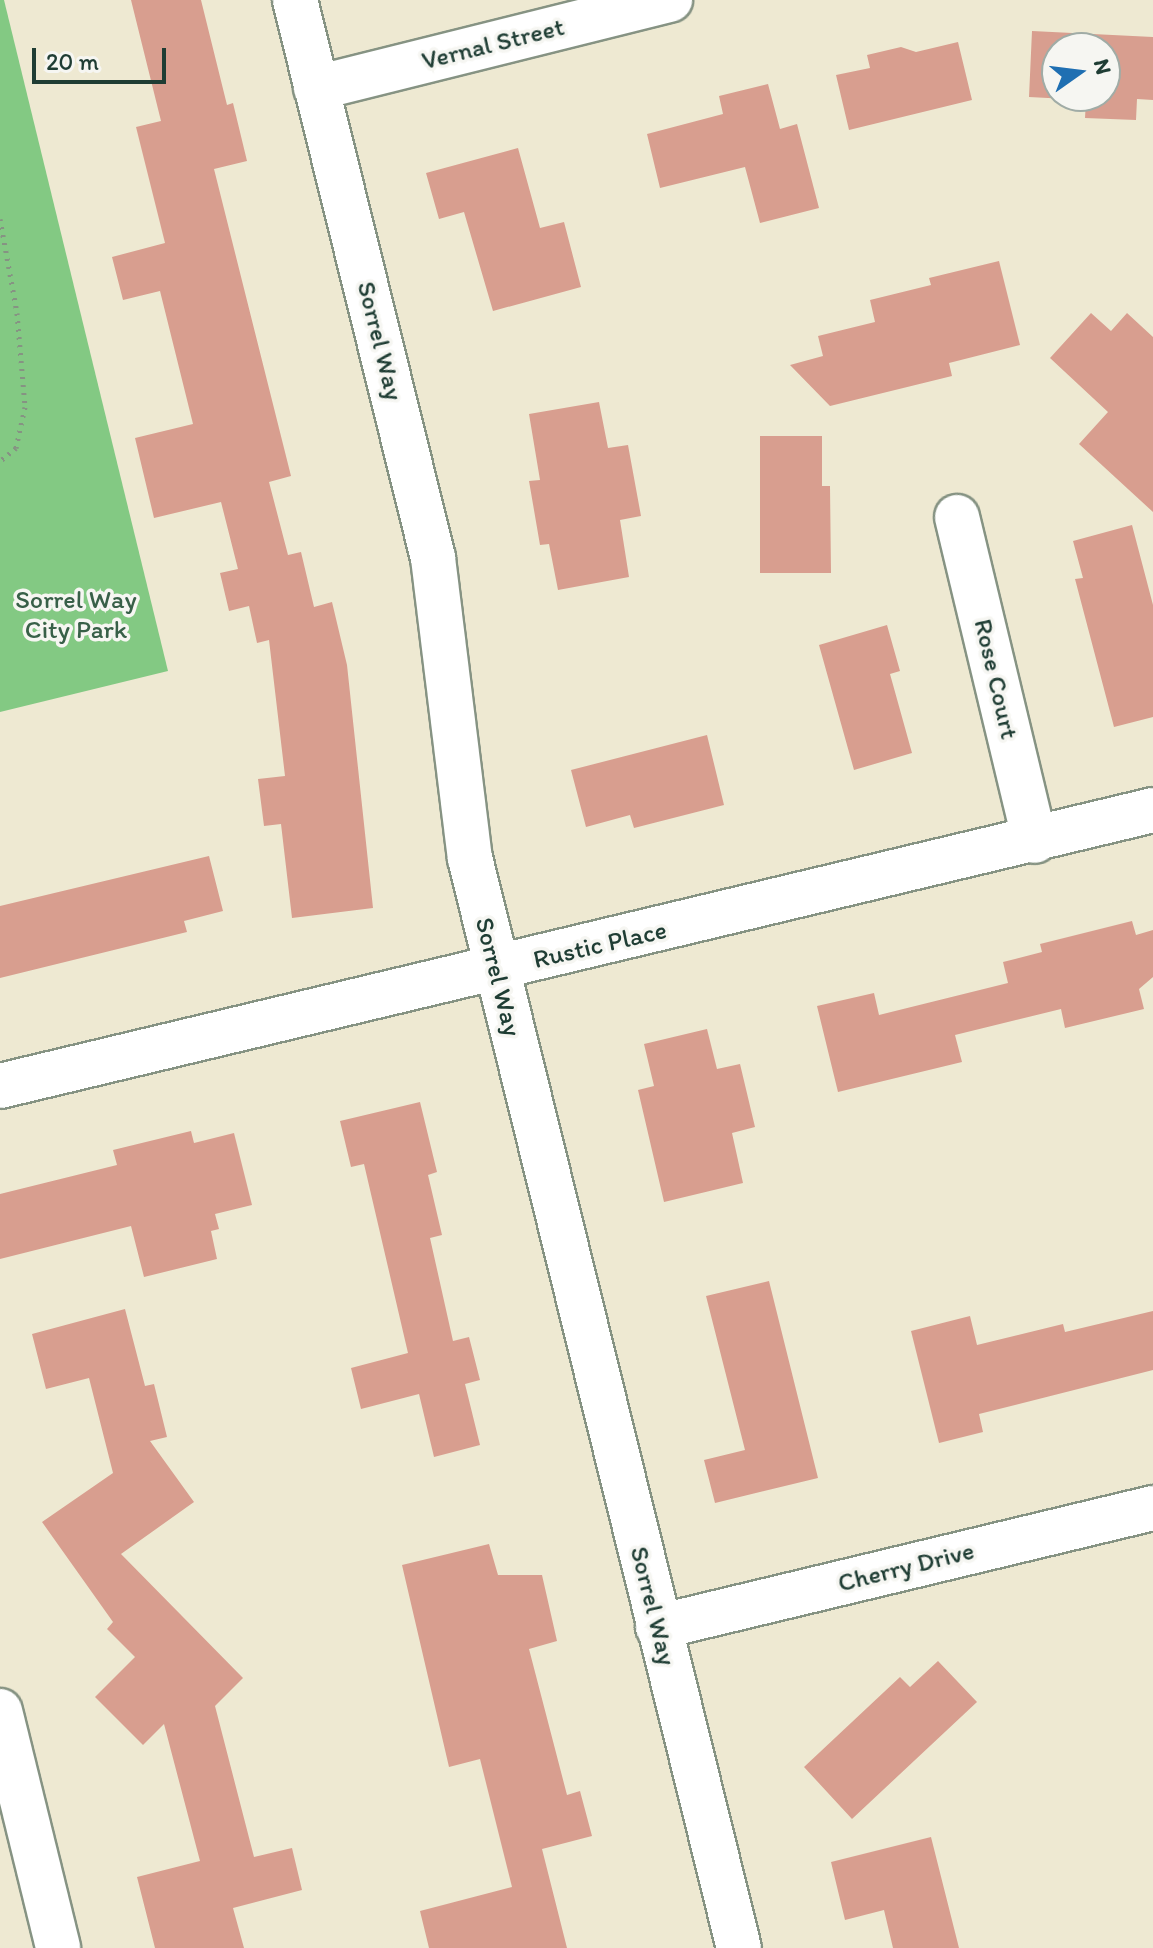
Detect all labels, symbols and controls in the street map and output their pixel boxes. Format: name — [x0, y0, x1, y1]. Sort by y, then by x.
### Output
street label: Vernal Street — [419, 11, 567, 77]
scale bar — [36, 32, 170, 82]
north arrow — [1041, 32, 1121, 112]
text: 20 m — [46, 47, 99, 76]
text: N — [1088, 56, 1118, 77]
street label: Sorrel Way — [350, 279, 410, 403]
park label: Sorrel Way City Park — [16, 584, 136, 646]
street label: Rose Court — [967, 616, 1025, 742]
street label: Sorrel Way — [468, 915, 528, 1039]
street label: Rustic Place — [530, 915, 670, 975]
street label: Cherry Drive — [834, 1535, 978, 1599]
street label: Sorrel Way — [623, 1544, 683, 1668]

